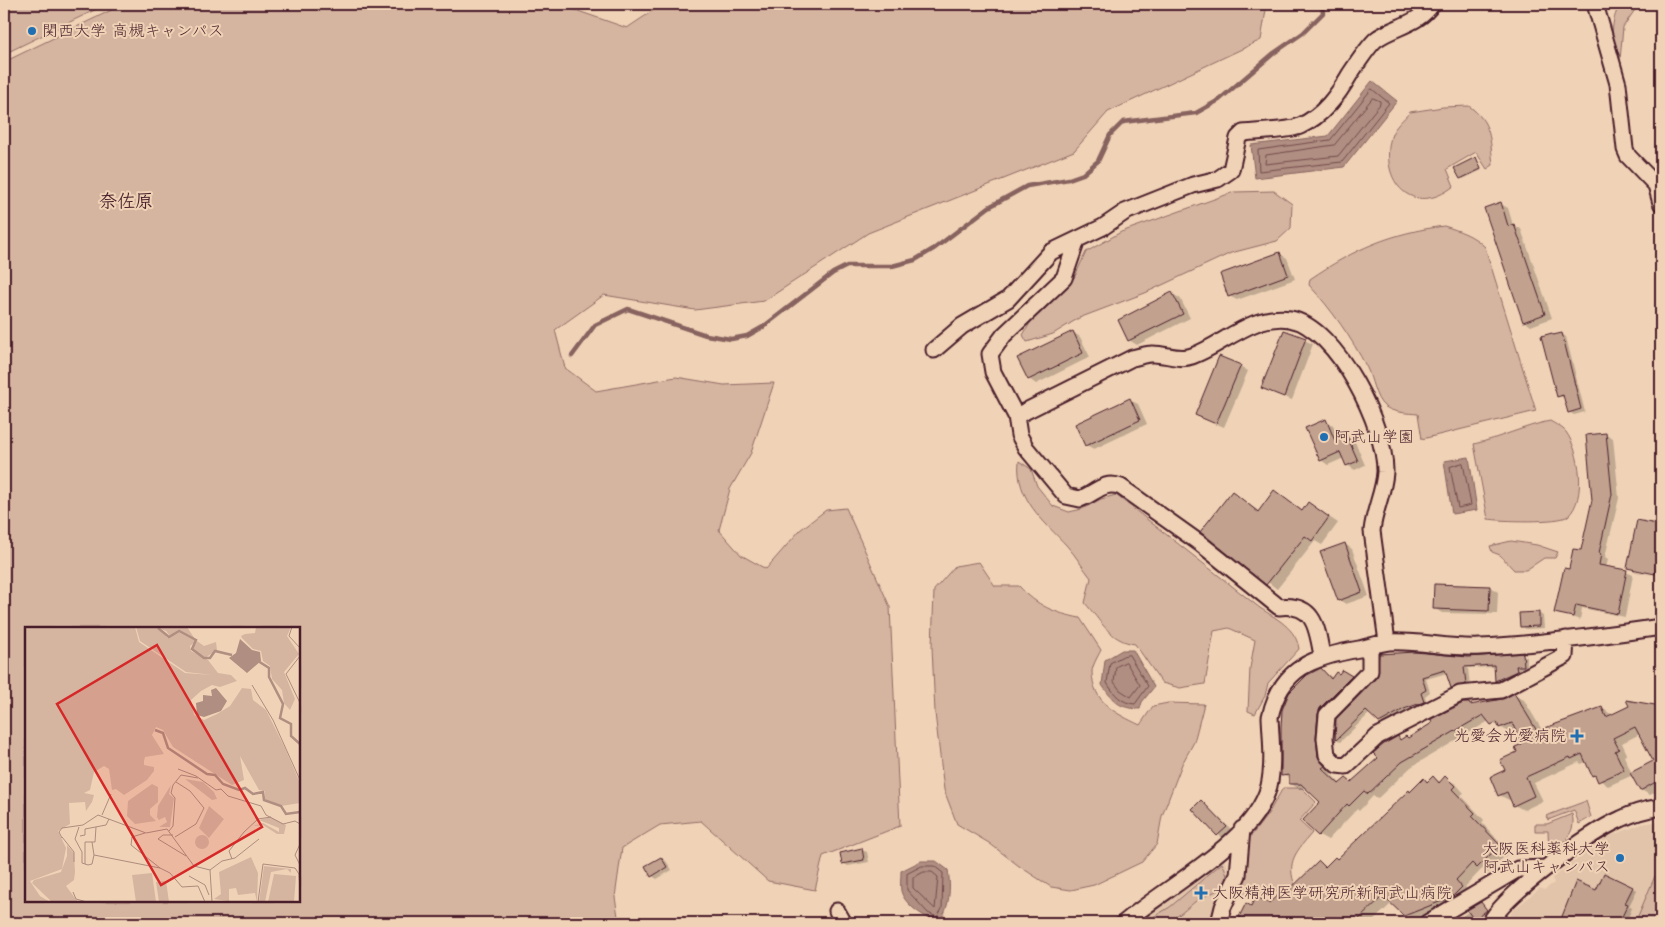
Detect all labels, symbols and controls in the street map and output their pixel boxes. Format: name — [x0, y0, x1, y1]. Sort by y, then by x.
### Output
place label: 関西大学 高槻キャンパス — [42, 19, 224, 44]
marker: 関西大学 高槻キャンパス — [26, 25, 38, 37]
district label: 奈佐原 — [99, 188, 153, 217]
place label: 阿武山学園 — [1334, 425, 1414, 450]
marker: 阿武山学園 — [1318, 431, 1330, 443]
inset map — [25, 627, 300, 902]
place label: 光愛会光愛病院 — [1454, 724, 1566, 749]
marker: 光愛会光愛病院 — [1570, 729, 1584, 743]
place label: 大阪医科薬科大学 阿武山キャンパス — [1482, 837, 1610, 880]
marker: 大阪医科薬科大学 阿武山キャンパス — [1614, 852, 1626, 864]
place label: 大阪精神医学研究所新阿武山病院 — [1212, 881, 1452, 906]
marker: 大阪精神医学研究所新阿武山病院 — [1194, 886, 1208, 900]

